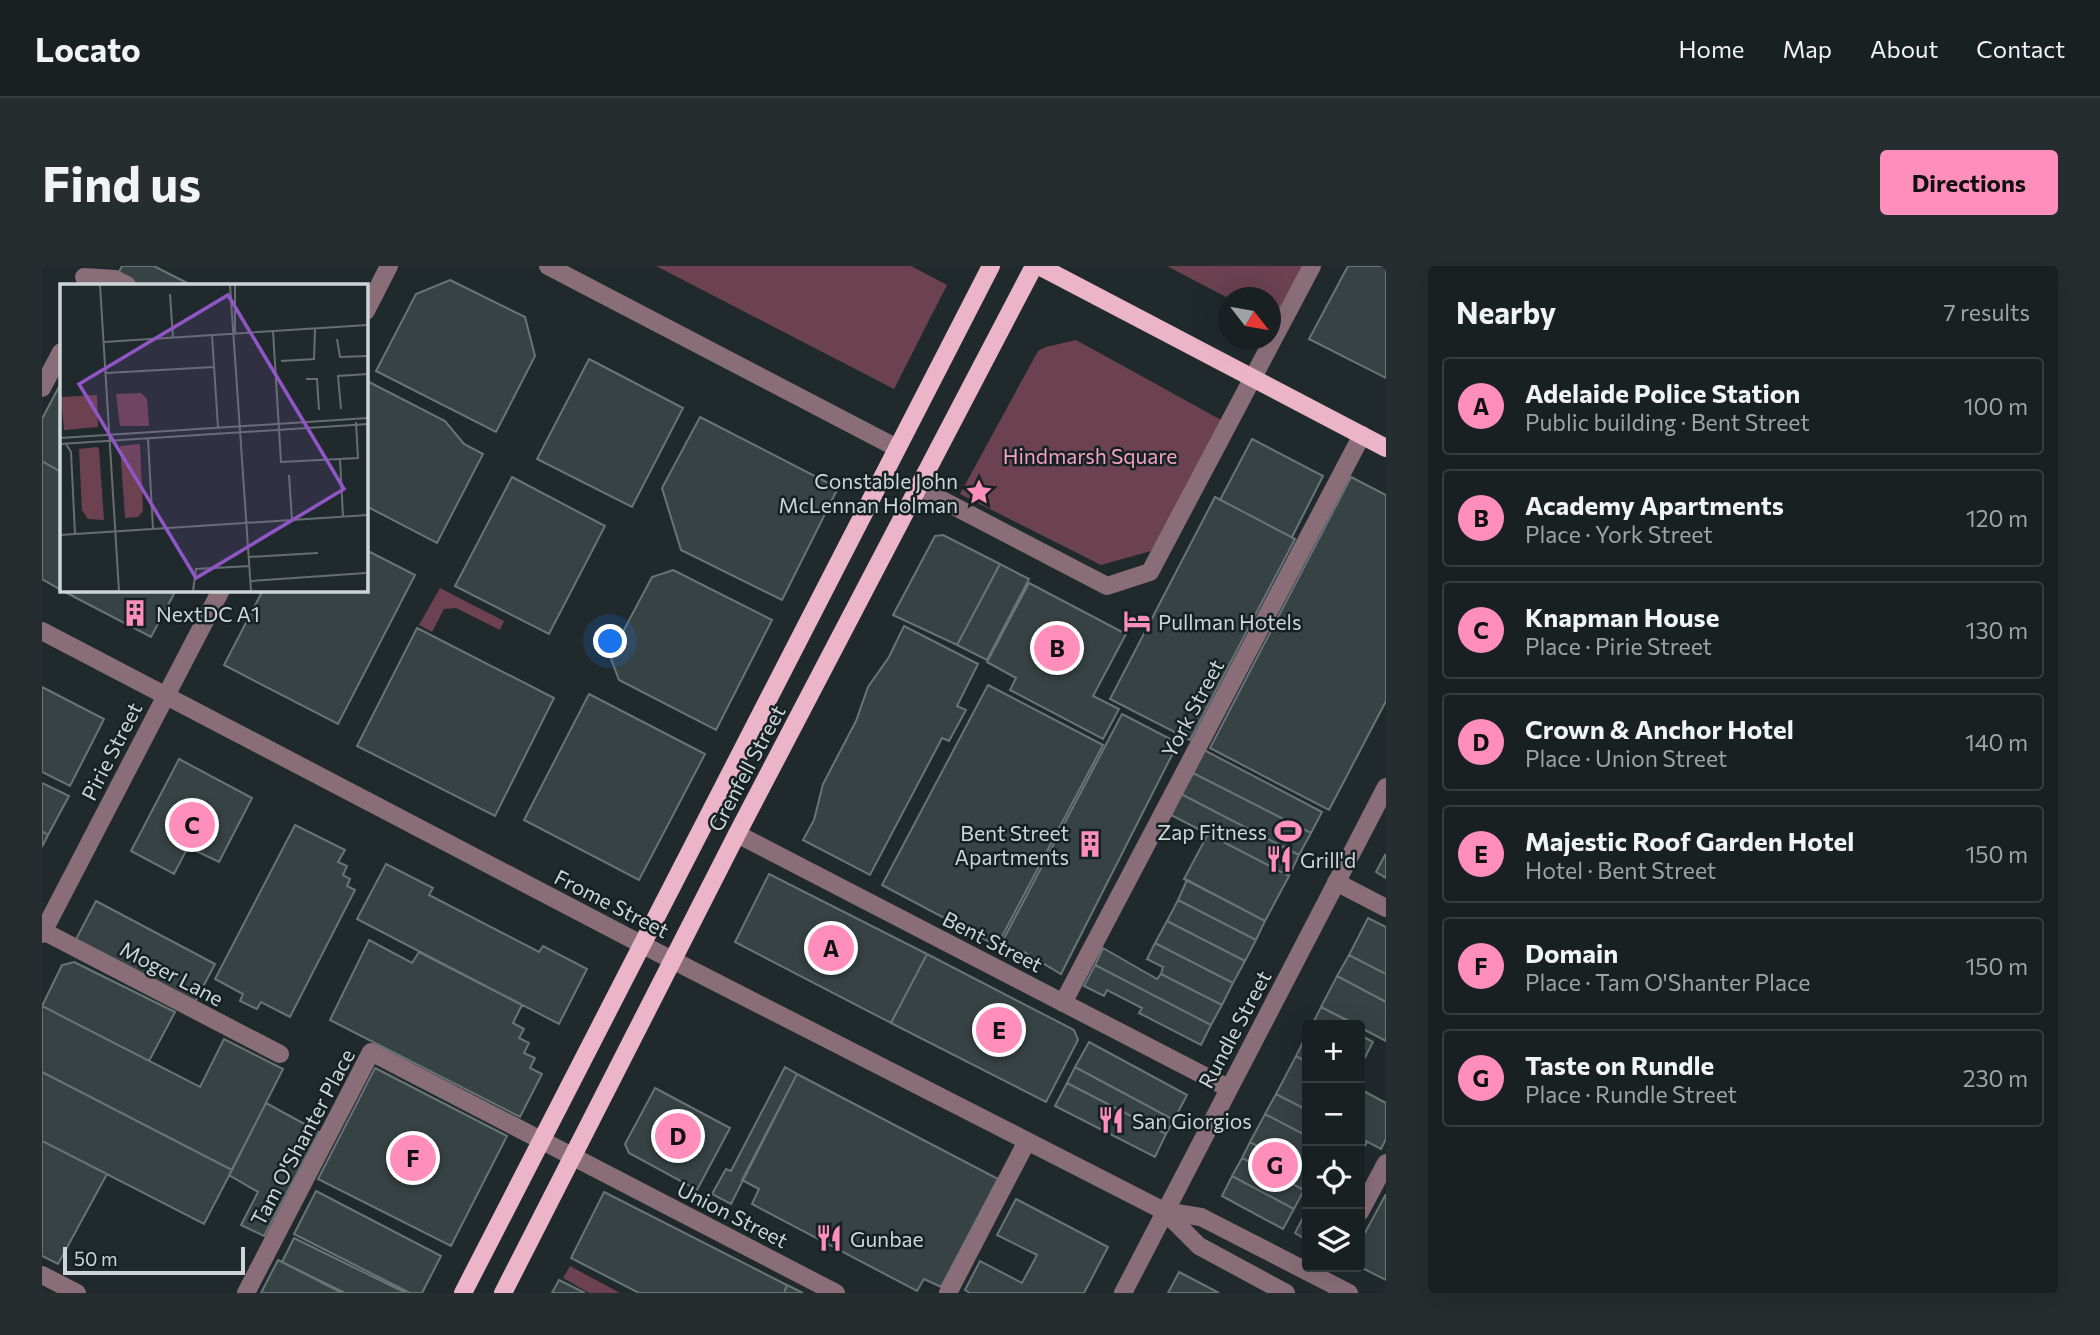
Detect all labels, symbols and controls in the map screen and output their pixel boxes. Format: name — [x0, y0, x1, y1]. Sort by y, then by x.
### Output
text: Locato — [35, 28, 141, 69]
text: Home — [1679, 34, 1745, 63]
text: Map — [1783, 34, 1832, 63]
text: About — [1870, 34, 1938, 63]
text: Contact — [1976, 34, 2065, 63]
button: Directions — [1880, 150, 2058, 215]
text: Find us — [42, 152, 201, 212]
inset map — [60, 284, 368, 592]
north arrow — [1218, 287, 1281, 350]
text: Nearby — [1456, 293, 1556, 330]
text: 7 results — [1943, 298, 2030, 326]
text: Adelaide Police Station — [1525, 377, 1800, 408]
text: A — [1473, 392, 1489, 420]
text: 100 m — [1964, 392, 2028, 420]
text: Public building · Bent Street — [1525, 408, 1810, 436]
park label: Hindmarsh Square — [1003, 443, 1177, 468]
place label: Constable John McLennan Holman — [778, 468, 958, 517]
place icon: Constable John McLennan Holman — [964, 477, 994, 507]
text: Academy Apartments — [1525, 489, 1784, 520]
text: B — [1473, 504, 1489, 532]
text: 120 m — [1966, 504, 2028, 532]
text: Place · York Street — [1525, 520, 1713, 548]
building icon: NextDC A1 — [120, 598, 150, 628]
place label: NextDC A1 — [156, 601, 260, 626]
text: Knapman House — [1525, 601, 1719, 632]
hotel icon: Pullman Hotels — [1122, 606, 1152, 636]
place label: Pullman Hotels — [1158, 609, 1302, 634]
text: C — [1473, 616, 1489, 644]
text: 130 m — [1966, 616, 2028, 644]
pin: B — [1034, 622, 1080, 674]
your location — [593, 624, 627, 658]
text: Place · Pirie Street — [1525, 632, 1712, 660]
street label: York Street — [1156, 655, 1228, 761]
street label: Pirie Street — [76, 698, 146, 804]
street label: Grenfell Street — [702, 701, 790, 835]
text: Crown & Anchor Hotel — [1525, 713, 1794, 744]
text: D — [1473, 728, 1489, 756]
text: 140 m — [1965, 728, 2028, 756]
text: Place · Union Street — [1525, 744, 1727, 772]
pin: C — [169, 799, 215, 851]
sports icon: Zap Fitness — [1273, 816, 1303, 846]
place label: Zap Fitness — [1157, 819, 1267, 844]
place label: Bent Street Apartments — [955, 820, 1069, 869]
text: Majestic Roof Garden Hotel — [1525, 825, 1854, 856]
building icon: Bent Street Apartments — [1075, 829, 1105, 859]
text: E — [1474, 840, 1488, 868]
text: 150 m — [1965, 840, 2028, 868]
restaurant icon: Grill'd — [1264, 844, 1294, 874]
place label: Grill'd — [1300, 847, 1356, 872]
text: Hotel · Bent Street — [1525, 856, 1716, 884]
street label: Frome Street — [551, 863, 673, 943]
street label: Bent Street — [939, 905, 1047, 977]
pin: A — [808, 922, 854, 974]
street label: Moger Lane — [116, 935, 228, 1011]
text: Domain — [1525, 937, 1618, 968]
text: F — [1474, 952, 1488, 980]
text: 150 m — [1965, 952, 2028, 980]
street label: Rundle Street — [1193, 966, 1275, 1092]
text: Place · Tam O'Shanter Place — [1525, 968, 1810, 996]
pin: E — [976, 1004, 1022, 1056]
map controls — [1302, 1020, 1365, 1272]
button: + — [1302, 1020, 1365, 1083]
street label: Tam O'Shanter Place — [245, 1044, 359, 1230]
text: Taste on Rundle — [1525, 1049, 1714, 1080]
text: G — [1473, 1064, 1489, 1092]
text: 230 m — [1963, 1064, 2028, 1092]
text: Place · Rundle Street — [1525, 1080, 1737, 1108]
button: − — [1302, 1083, 1365, 1146]
restaurant icon: San Giorgios — [1096, 1105, 1126, 1135]
place label: San Giorgios — [1132, 1108, 1252, 1133]
pin: D — [655, 1110, 701, 1162]
pin: F — [390, 1132, 436, 1184]
pin: G — [1252, 1139, 1298, 1191]
button: locate — [1302, 1146, 1365, 1209]
street label: Union Street — [674, 1175, 792, 1253]
button: layers — [1302, 1209, 1365, 1272]
restaurant icon: Gunbae — [814, 1223, 844, 1253]
place label: Gunbae — [850, 1226, 924, 1251]
scale bar — [63, 1244, 245, 1276]
text: 50 m — [74, 1247, 118, 1270]

